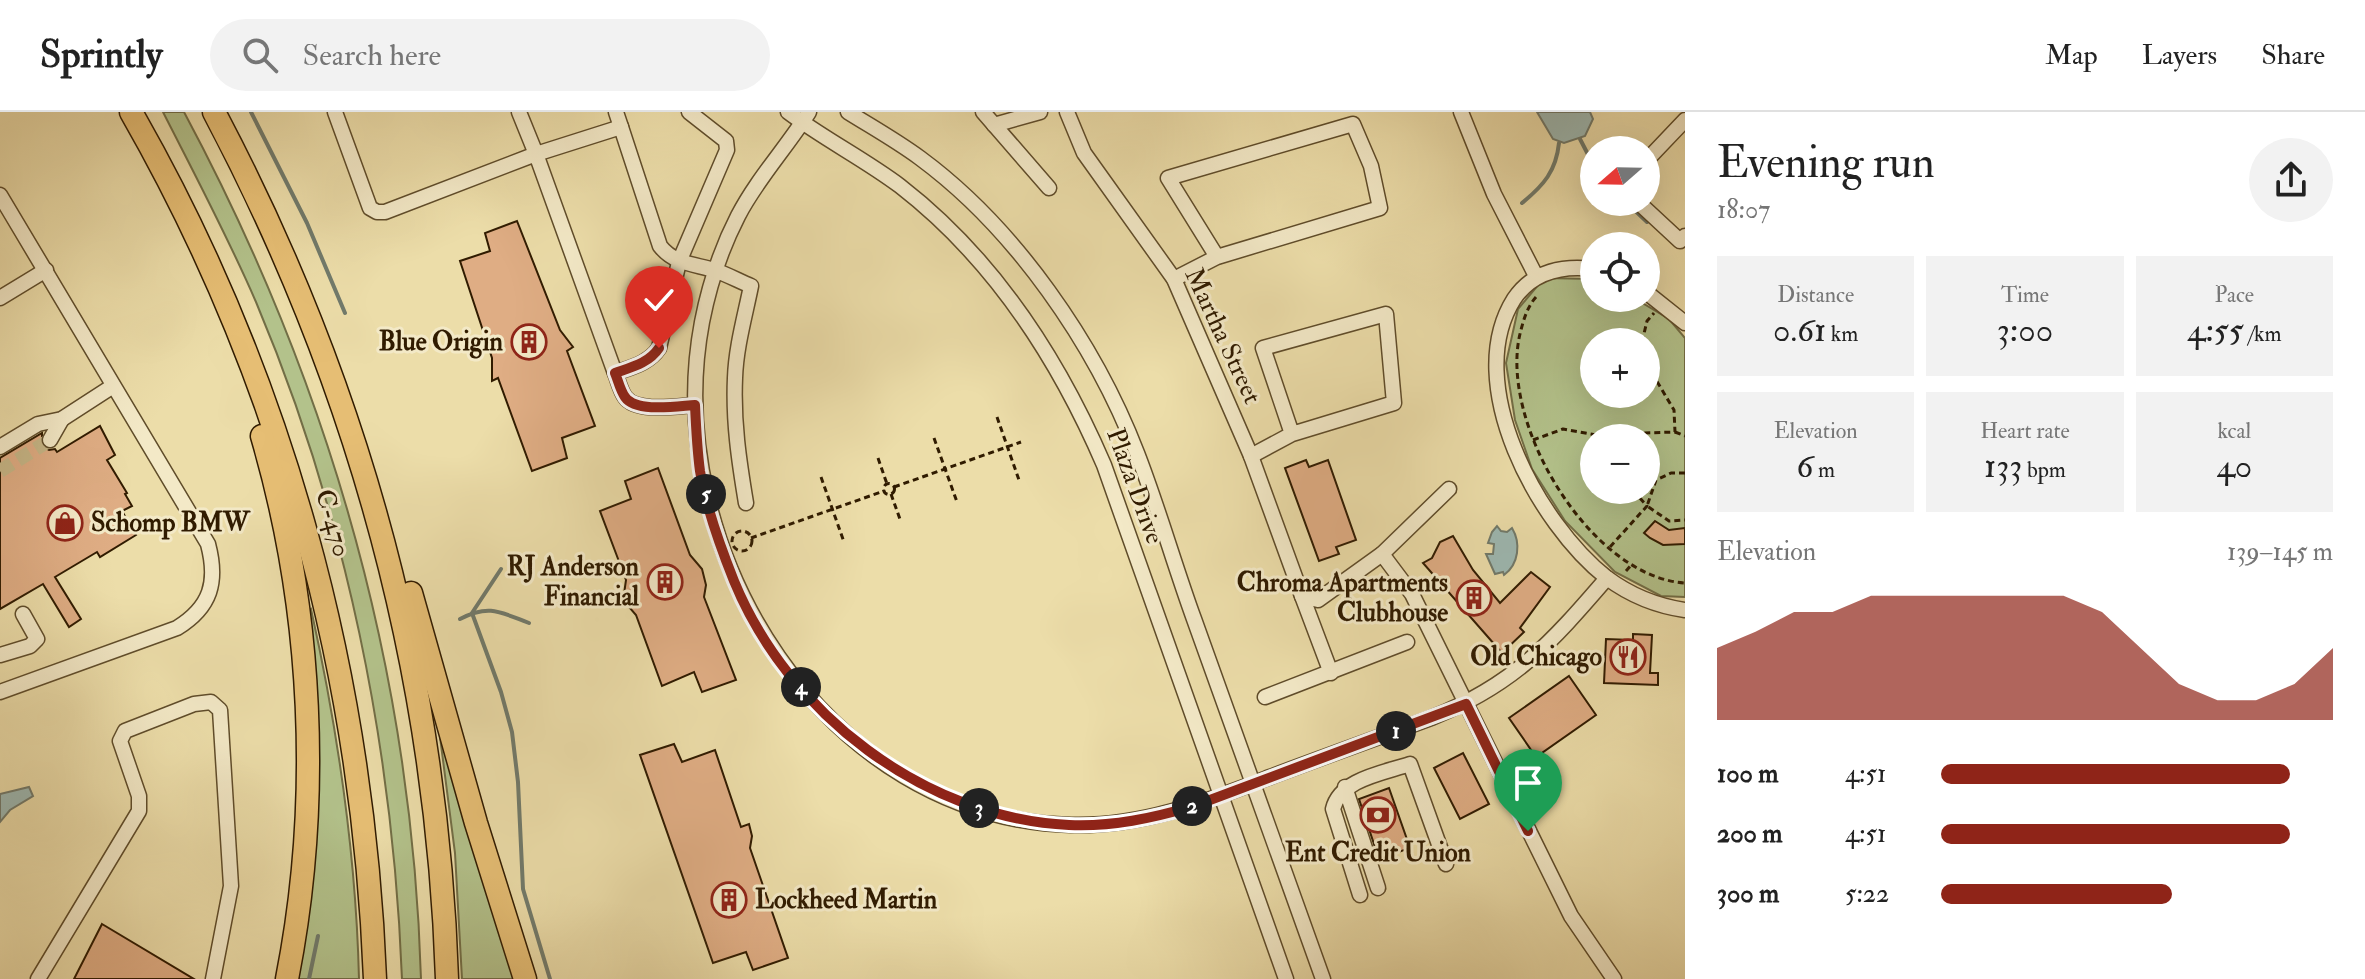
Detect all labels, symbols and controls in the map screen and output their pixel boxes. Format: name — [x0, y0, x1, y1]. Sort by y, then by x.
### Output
search box — [210, 19, 770, 91]
text: Sprintly — [40, 31, 162, 79]
icon: search — [238, 33, 282, 77]
text: Search here — [302, 37, 441, 74]
text: Map — [2045, 38, 2098, 73]
text: Layers — [2142, 38, 2217, 73]
text: Share — [2261, 38, 2325, 73]
north arrow — [1580, 136, 1660, 216]
map controls — [1580, 136, 1660, 504]
text: Evening run — [1717, 136, 1935, 191]
button: share — [2249, 138, 2333, 222]
text: 18:07 — [1717, 194, 1770, 226]
button: locate — [1580, 232, 1660, 312]
street label: Martha Street — [1178, 263, 1268, 409]
pin — [625, 266, 693, 348]
icon: check — [637, 278, 681, 322]
text: Distance — [1777, 281, 1854, 309]
text: Time — [2001, 281, 2049, 309]
text: Pace — [2215, 281, 2254, 309]
text: 0.61 — [1773, 309, 1826, 352]
text: 3:00 — [1997, 309, 2053, 352]
text: 4:55 — [2187, 309, 2244, 352]
text: km — [1826, 320, 1858, 348]
text: /km — [2244, 320, 2282, 348]
building icon: Blue Origin — [510, 323, 548, 361]
place label: Blue Origin — [379, 326, 504, 359]
button: + — [1580, 328, 1660, 408]
text: Elevation — [1774, 417, 1858, 445]
text: Heart rate — [1980, 417, 2070, 445]
text: kcal — [2217, 417, 2251, 445]
street label: Plaza Drive — [1099, 424, 1171, 548]
button: − — [1580, 424, 1660, 504]
text: 6 — [1796, 445, 1813, 488]
text: 133 — [1984, 445, 2022, 488]
text: 40 — [2216, 445, 2252, 488]
text: m — [1813, 456, 1835, 484]
text: bpm — [2022, 456, 2066, 484]
pin: 5 — [686, 474, 726, 514]
text: 5 — [701, 480, 711, 508]
street label: C-470 — [308, 486, 358, 560]
shop icon: Schomp BMW — [46, 504, 84, 542]
place label: Schomp BMW — [91, 507, 251, 540]
text: Elevation — [1717, 536, 1816, 568]
text: 139–145 m — [2227, 536, 2333, 568]
place label: RJ Anderson Financial — [507, 551, 640, 613]
building icon: RJ Anderson Financial — [646, 563, 684, 601]
place label: Chroma Apartments Clubhouse — [1237, 567, 1448, 629]
building icon: Chroma Apartments Clubhouse — [1455, 579, 1493, 617]
restaurant icon: Old Chicago — [1609, 638, 1647, 676]
place label: Old Chicago — [1470, 641, 1602, 674]
pin: 4 — [781, 667, 821, 707]
text: 4 — [795, 673, 807, 701]
pin: 1 — [1376, 711, 1416, 751]
text: 1 — [1392, 717, 1400, 745]
pin — [1494, 749, 1562, 831]
text: 100 m — [1717, 758, 1778, 790]
text: 4:51 — [1845, 758, 1886, 790]
icon: arrive — [1506, 761, 1550, 805]
pin: 2 — [1172, 786, 1212, 826]
pin: 3 — [959, 788, 999, 828]
text: 2 — [1186, 792, 1198, 820]
text: 3 — [975, 794, 983, 822]
bank icon: Ent Credit Union — [1359, 796, 1397, 834]
text: 200 m — [1717, 818, 1782, 850]
text: 4:51 — [1845, 818, 1886, 850]
place label: Ent Credit Union — [1285, 837, 1472, 869]
text: 300 m — [1717, 878, 1779, 910]
text: 5:22 — [1845, 878, 1889, 910]
building icon: Lockheed Martin — [710, 881, 748, 919]
place label: Lockheed Martin — [755, 884, 938, 916]

